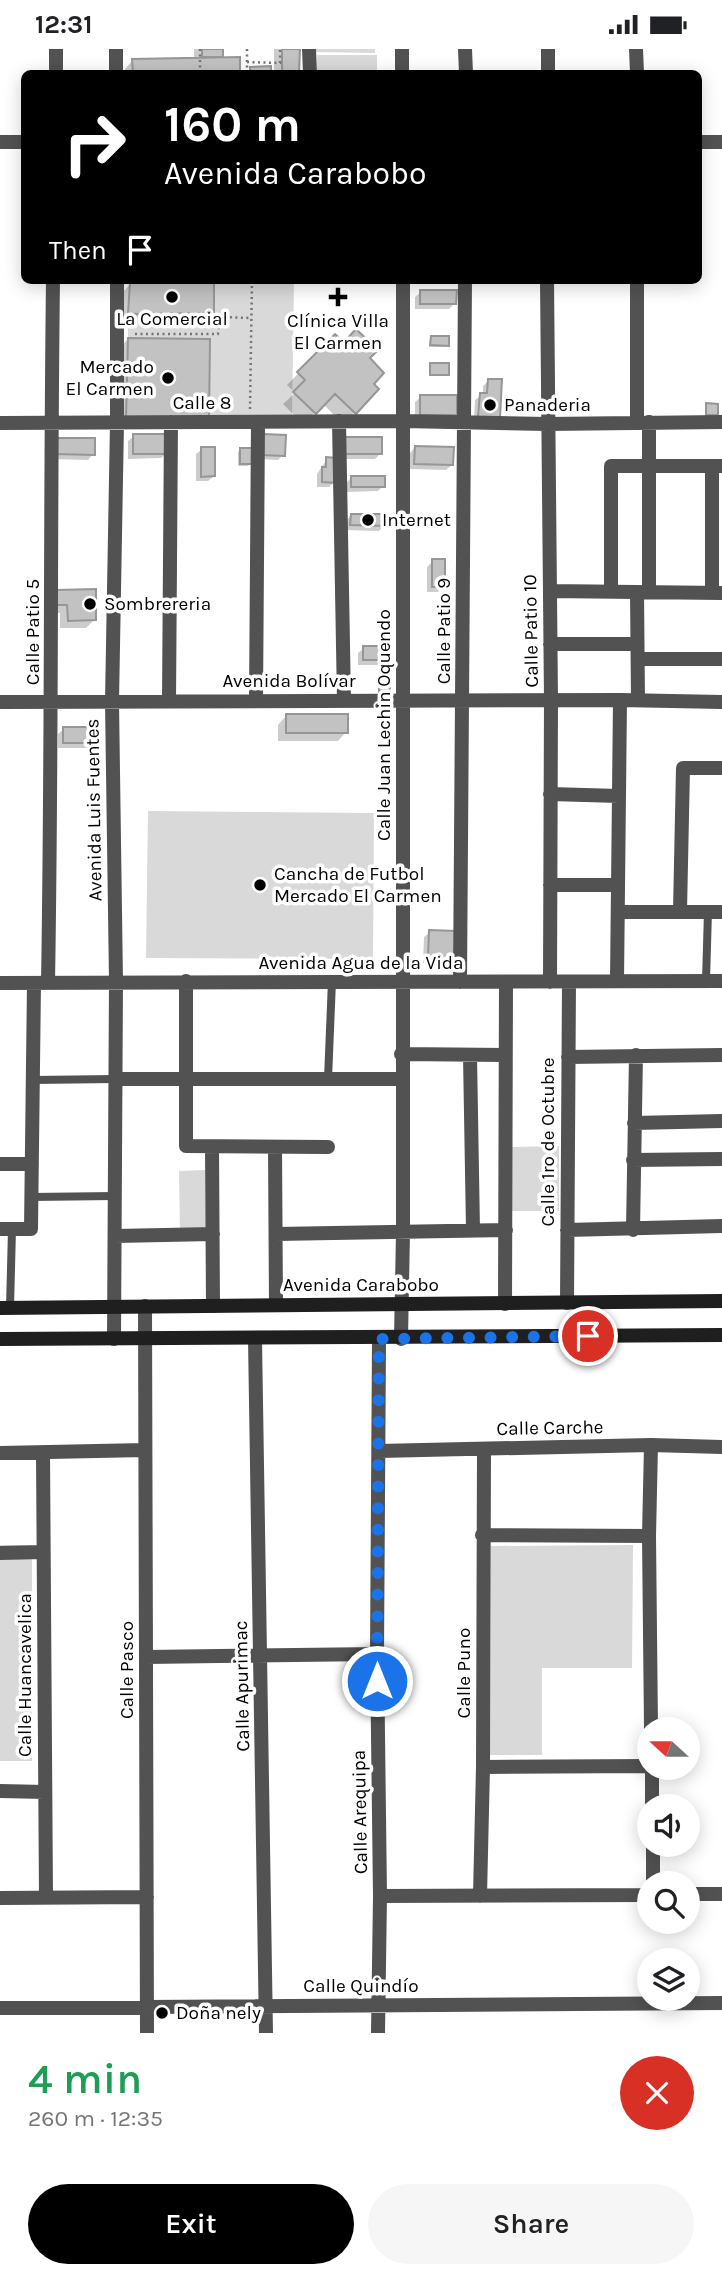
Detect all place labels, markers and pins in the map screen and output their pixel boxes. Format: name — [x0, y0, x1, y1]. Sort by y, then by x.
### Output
marker: Clínica Villa El Carmen — [328, 287, 348, 307]
marker: La Comercial — [164, 289, 180, 305]
place label: La Comercial — [116, 308, 228, 330]
place label: Clínica Villa El Carmen — [287, 310, 389, 354]
place label: Mercado El Carmen — [66, 356, 154, 400]
marker: Mercado El Carmen — [160, 370, 176, 386]
place label: Panaderia — [504, 394, 591, 416]
marker: Panaderia — [482, 397, 498, 413]
place label: Internet — [382, 509, 451, 531]
marker: Internet — [360, 512, 376, 528]
place label: Sombrereria — [104, 593, 211, 615]
marker: Sombrereria — [82, 596, 98, 612]
place label: Cancha de Futbol Mercado El Carmen — [274, 863, 442, 907]
marker: Cancha de Futbol Mercado El Carmen — [252, 877, 268, 893]
pin — [558, 1306, 618, 1366]
place label: Doña nely — [176, 2002, 261, 2024]
marker: Doña nely — [154, 2005, 170, 2021]

